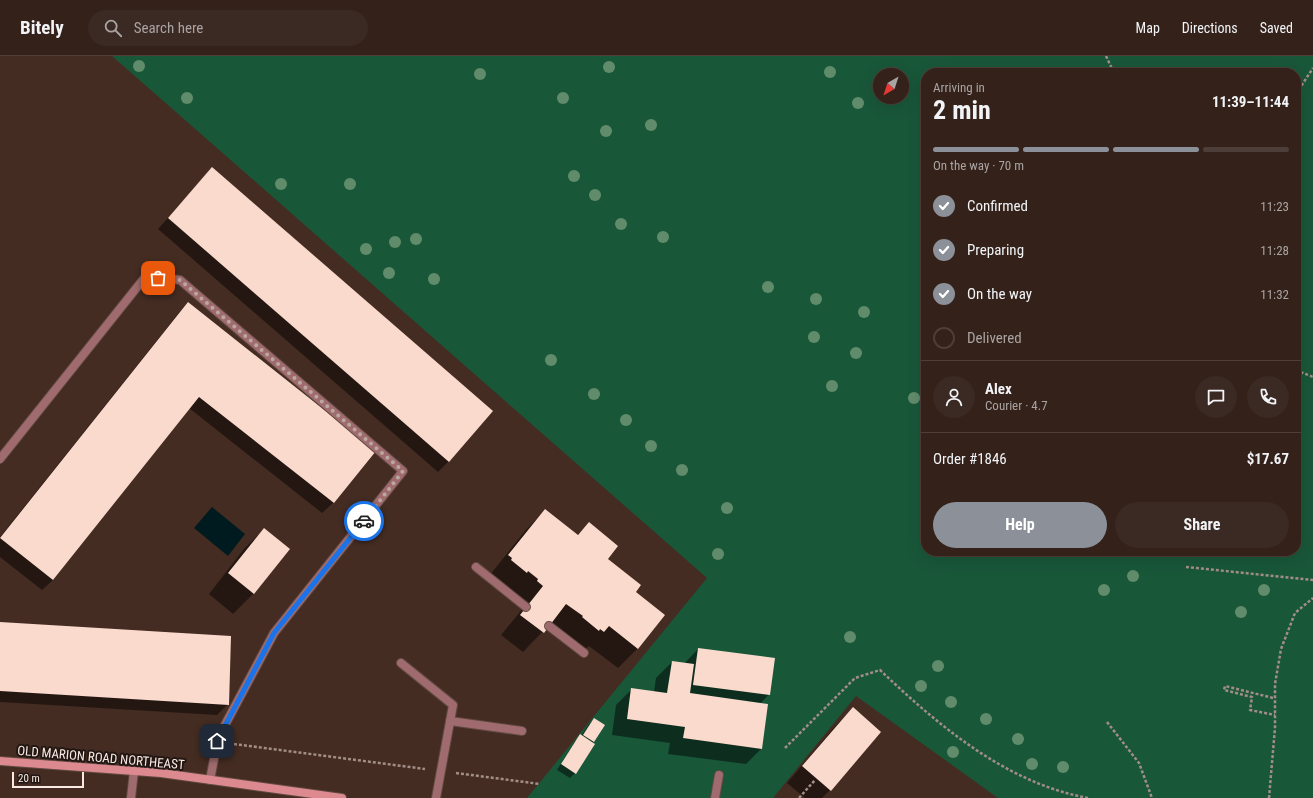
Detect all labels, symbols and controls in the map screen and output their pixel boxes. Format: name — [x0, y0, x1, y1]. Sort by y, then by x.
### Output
search box — [88, 10, 368, 46]
text: Bitely — [20, 16, 64, 39]
icon: search — [102, 17, 124, 39]
text: Search here — [134, 19, 203, 37]
text: Map — [1136, 20, 1160, 36]
text: Directions — [1182, 20, 1238, 36]
text: Saved — [1260, 20, 1293, 36]
north arrow — [873, 68, 909, 104]
map controls — [873, 68, 909, 104]
text: Arriving in — [933, 80, 985, 95]
text: 11:39–11:44 — [1212, 93, 1289, 111]
text: 2 min — [933, 95, 991, 125]
text: On the way · 70 m — [933, 158, 1024, 173]
icon: check — [933, 195, 955, 217]
text: Confirmed — [967, 197, 1028, 215]
text: 11:23 — [1260, 199, 1289, 214]
icon: check — [933, 239, 955, 261]
text: Preparing — [967, 241, 1024, 259]
text: 11:28 — [1260, 243, 1289, 258]
pin — [141, 261, 175, 295]
icon: bag — [147, 267, 169, 289]
icon: check — [933, 283, 955, 305]
text: On the way — [967, 285, 1032, 303]
text: 11:32 — [1260, 287, 1289, 302]
text: Delivered — [967, 329, 1022, 347]
button: person — [933, 376, 975, 418]
button: chat — [1195, 376, 1237, 418]
button: phone — [1247, 376, 1289, 418]
text: Alex — [985, 380, 1012, 398]
text: Courier · 4.7 — [985, 398, 1048, 413]
text: Order #1846 — [933, 450, 1007, 468]
text: $17.67 — [1247, 450, 1289, 468]
courier — [344, 501, 384, 541]
button: Help — [933, 502, 1107, 548]
button: Share — [1115, 502, 1289, 548]
icon: car — [353, 510, 375, 532]
pin — [200, 724, 234, 758]
icon: home — [206, 730, 228, 752]
street label: OLD MARION ROAD NORTHEAST — [17, 743, 185, 772]
scale bar — [12, 770, 84, 789]
text: 20 m — [18, 772, 40, 785]

